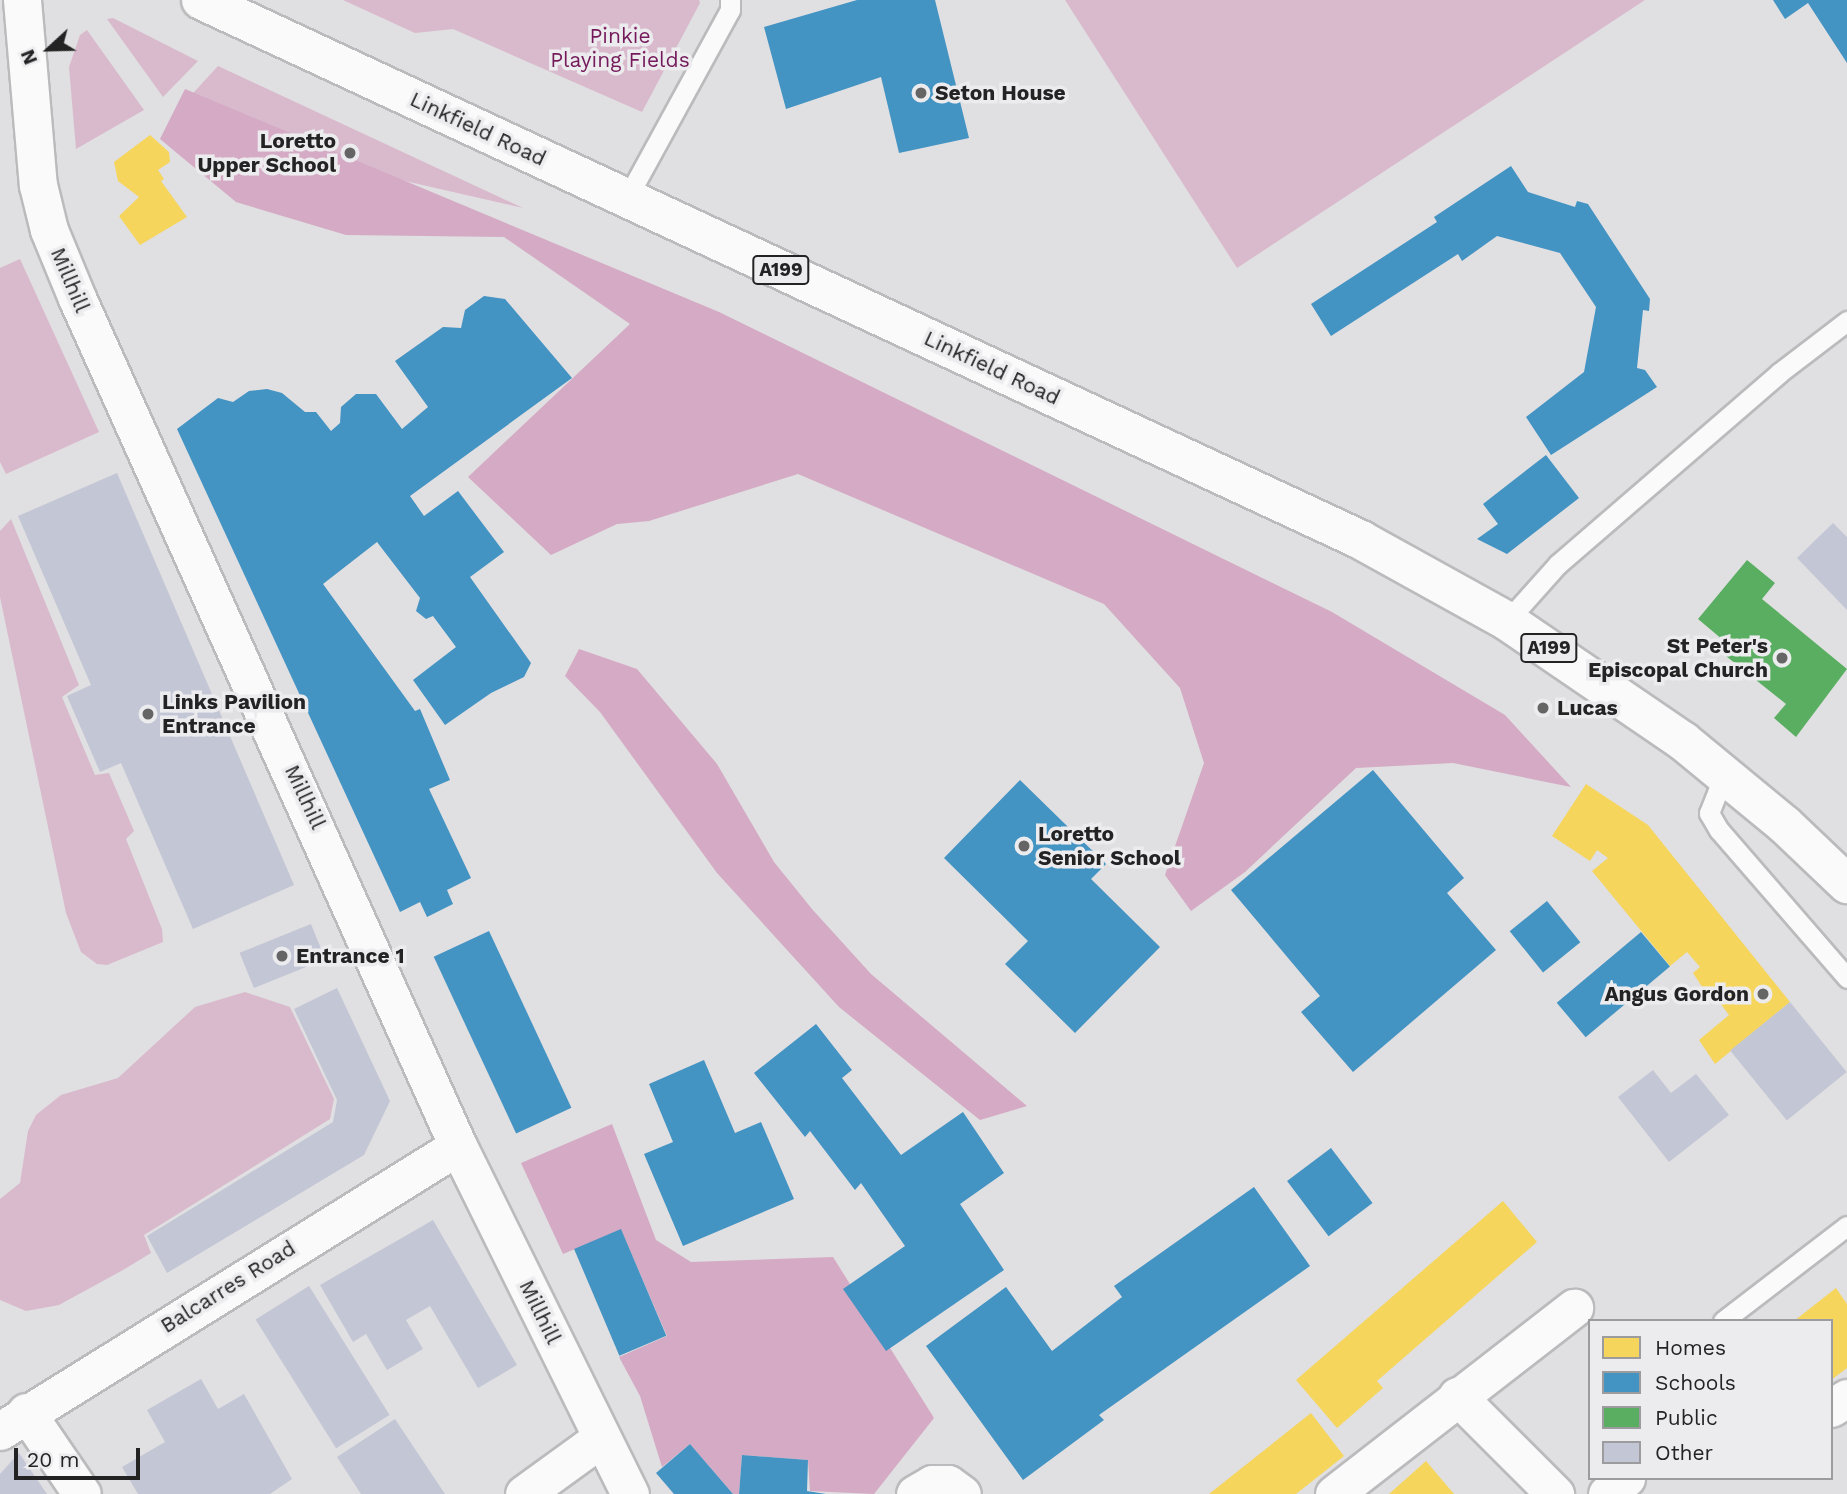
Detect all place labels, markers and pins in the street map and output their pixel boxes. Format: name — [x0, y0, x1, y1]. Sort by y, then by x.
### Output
place label: Seton House — [935, 80, 1066, 106]
marker: Seton House — [913, 85, 929, 101]
place label: Loretto Upper School — [197, 128, 336, 178]
marker: Loretto Upper School — [342, 145, 358, 161]
place label: St Peter's Episcopal Church — [1588, 633, 1768, 683]
marker: St Peter's Episcopal Church — [1774, 650, 1790, 666]
place label: Links Pavilion Entrance — [162, 689, 306, 739]
place label: Lucas — [1557, 695, 1618, 721]
marker: Lucas — [1535, 700, 1551, 716]
marker: Links Pavilion Entrance — [140, 706, 156, 722]
place label: Loretto Senior School — [1038, 821, 1181, 871]
marker: Loretto Senior School — [1016, 838, 1032, 854]
place label: Entrance 1 — [296, 943, 405, 969]
marker: Entrance 1 — [274, 948, 290, 964]
place label: Angus Gordon — [1604, 981, 1749, 1007]
marker: Angus Gordon — [1755, 986, 1771, 1002]

